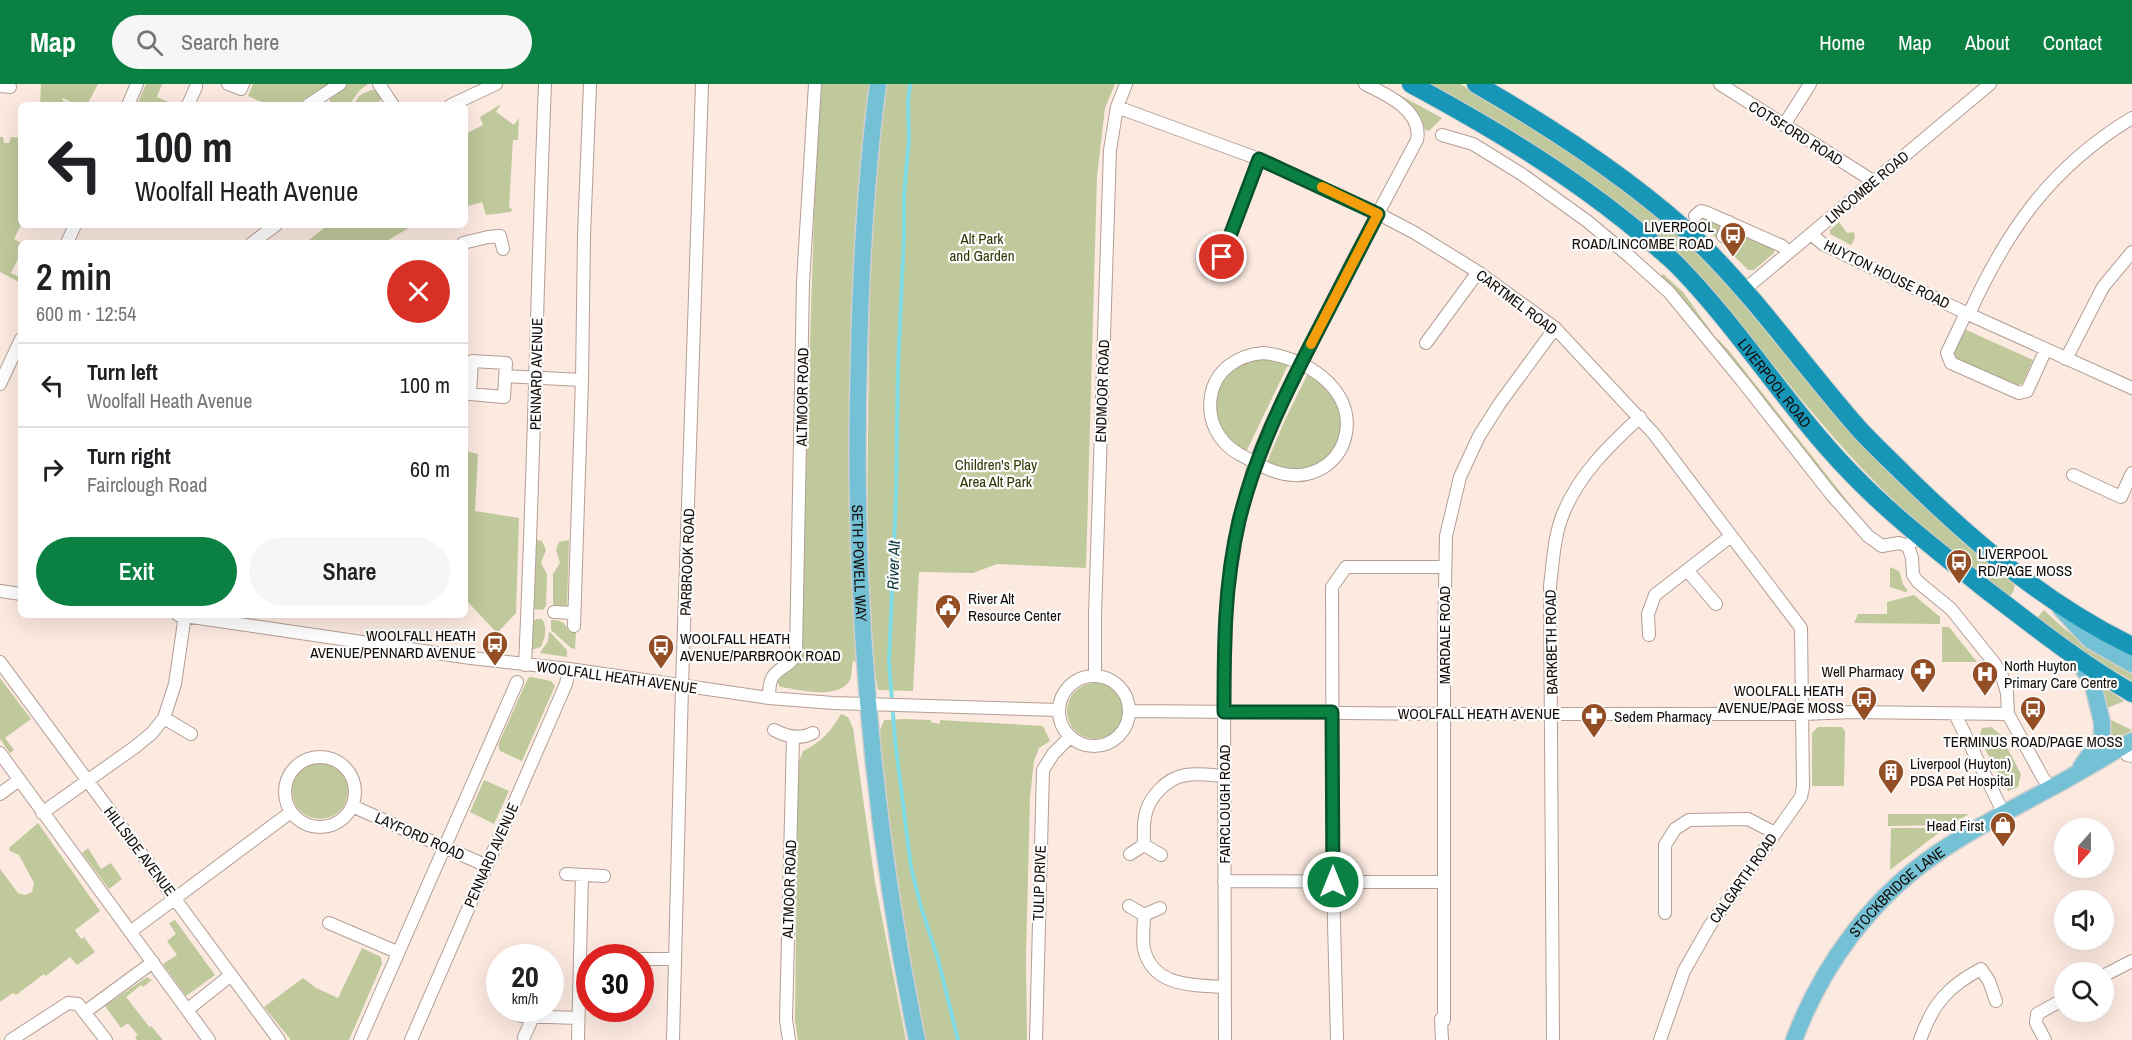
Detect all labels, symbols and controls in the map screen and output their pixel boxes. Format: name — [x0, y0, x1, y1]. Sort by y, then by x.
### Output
search box — [112, 15, 532, 69]
text: Map — [30, 23, 76, 61]
icon: search — [133, 26, 166, 59]
text: Search here — [181, 27, 279, 57]
text: Home — [1819, 28, 1865, 57]
text: Map — [1898, 28, 1932, 57]
text: About — [1965, 28, 2010, 57]
text: Contact — [2043, 28, 2102, 57]
street label: COTSFORD ROAD — [1745, 95, 1847, 171]
text: 100 m — [135, 119, 233, 175]
icon: left — [36, 126, 114, 204]
street label: LINCOMBE ROAD — [1821, 146, 1913, 228]
text: Woolfall Heath Avenue — [135, 173, 358, 209]
place label: LIVERPOOL ROAD/LINCOMBE ROAD — [1572, 216, 1714, 254]
bus stop icon: LIVERPOOL ROAD/LINCOMBE ROAD — [1718, 220, 1748, 258]
park label: Alt Park and Garden — [950, 228, 1014, 266]
pin — [1196, 231, 1247, 282]
street label: HUYTON HOUSE ROAD — [1820, 234, 1954, 314]
icon: arrive — [1205, 240, 1238, 273]
text: 2 min — [36, 253, 112, 301]
button: close — [387, 260, 450, 323]
street label: CARTMEL ROAD — [1472, 264, 1562, 340]
text: 600 m · 12:54 — [36, 300, 136, 327]
street label: PENNARD AVENUE — [525, 318, 547, 430]
street label: LIVERPOOL ROAD — [1733, 334, 1817, 432]
street label: ENDMOOR ROAD — [1090, 339, 1114, 443]
street label: ALTMOOR ROAD — [791, 347, 813, 448]
text: Turn left — [87, 357, 158, 387]
icon: left — [36, 369, 69, 402]
text: 100 m — [400, 370, 450, 400]
text: Woolfall Heath Avenue — [87, 387, 252, 414]
text: Turn right — [87, 441, 171, 471]
icon: right — [36, 453, 69, 486]
text: 60 m — [410, 454, 450, 484]
park label: Children's Play Area Alt Park — [955, 454, 1038, 492]
text: Fairclough Road — [87, 471, 207, 498]
street label: SETH POWELL WAY — [848, 504, 873, 623]
street label: PARBROOK ROAD — [675, 508, 699, 616]
button: Exit — [36, 537, 237, 606]
button: Share — [249, 537, 450, 606]
water label: River Alt — [881, 540, 905, 590]
place label: LIVERPOOL RD/PAGE MOSS — [1978, 543, 2072, 581]
bus stop icon: LIVERPOOL RD/PAGE MOSS — [1944, 547, 1974, 585]
street label: MARDALE ROAD — [1434, 586, 1455, 684]
place label: River Alt Resource Center — [968, 588, 1061, 626]
street label: BARKBETH ROAD — [1540, 589, 1562, 695]
public building icon: River Alt Resource Center — [933, 592, 963, 630]
place label: WOOLFALL HEATH AVENUE/PENNARD AVENUE — [309, 625, 476, 663]
place label: WOOLFALL HEATH AVENUE/PARBROOK ROAD — [679, 628, 841, 666]
bus stop icon: WOOLFALL HEATH AVENUE/PENNARD AVENUE — [480, 629, 510, 667]
bus stop icon: WOOLFALL HEATH AVENUE/PARBROOK ROAD — [646, 632, 676, 670]
street label: WOOLFALL HEATH AVENUE — [535, 655, 699, 699]
place label: North Huyton Primary Care Centre — [2004, 655, 2118, 693]
pharmacy icon: Well Pharmacy — [1908, 656, 1938, 694]
hospital icon: North Huyton Primary Care Centre — [1970, 659, 2000, 697]
place label: Well Pharmacy — [1822, 661, 1905, 682]
place label: WOOLFALL HEATH AVENUE/PAGE MOSS — [1717, 680, 1844, 718]
bus stop icon: WOOLFALL HEATH AVENUE/PAGE MOSS — [1849, 684, 1879, 722]
bus stop icon: TERMINUS ROAD/PAGE MOSS — [2018, 694, 2048, 732]
pharmacy icon: Sedem Pharmacy — [1579, 701, 1609, 739]
street label: WOOLFALL HEATH AVENUE — [1398, 703, 1560, 724]
place label: Sedem Pharmacy — [1614, 706, 1713, 727]
place label: TERMINUS ROAD/PAGE MOSS — [1943, 731, 2123, 752]
street label: FAIRCLOUGH ROAD — [1214, 744, 1235, 863]
place label: Liverpool (Huyton) PDSA Pet Hospital — [1910, 753, 2013, 791]
building icon: Liverpool (Huyton) PDSA Pet Hospital — [1876, 757, 1906, 795]
street label: PENNARD AVENUE — [459, 799, 523, 911]
street label: HILLSIDE AVENUE — [99, 802, 181, 900]
street label: LAYFORD ROAD — [372, 807, 468, 865]
shop icon: Head First — [1988, 810, 2018, 848]
place label: Head First — [1927, 815, 1985, 836]
north arrow — [2054, 818, 2114, 878]
map controls — [2054, 818, 2114, 1022]
street label: CALGARTH ROAD — [1704, 829, 1782, 927]
street label: ALTMOOR ROAD — [777, 839, 801, 940]
street label: STOCKBRIDGE LANE — [1844, 841, 1949, 941]
street label: TULIP DRIVE — [1027, 845, 1051, 921]
position arrow — [1301, 850, 1365, 914]
button: sound — [2054, 890, 2114, 950]
speed limit sign: 30 — [576, 944, 654, 1022]
text: 20 — [511, 956, 539, 996]
button: search — [2054, 962, 2114, 1022]
text: km/h — [512, 988, 538, 1009]

